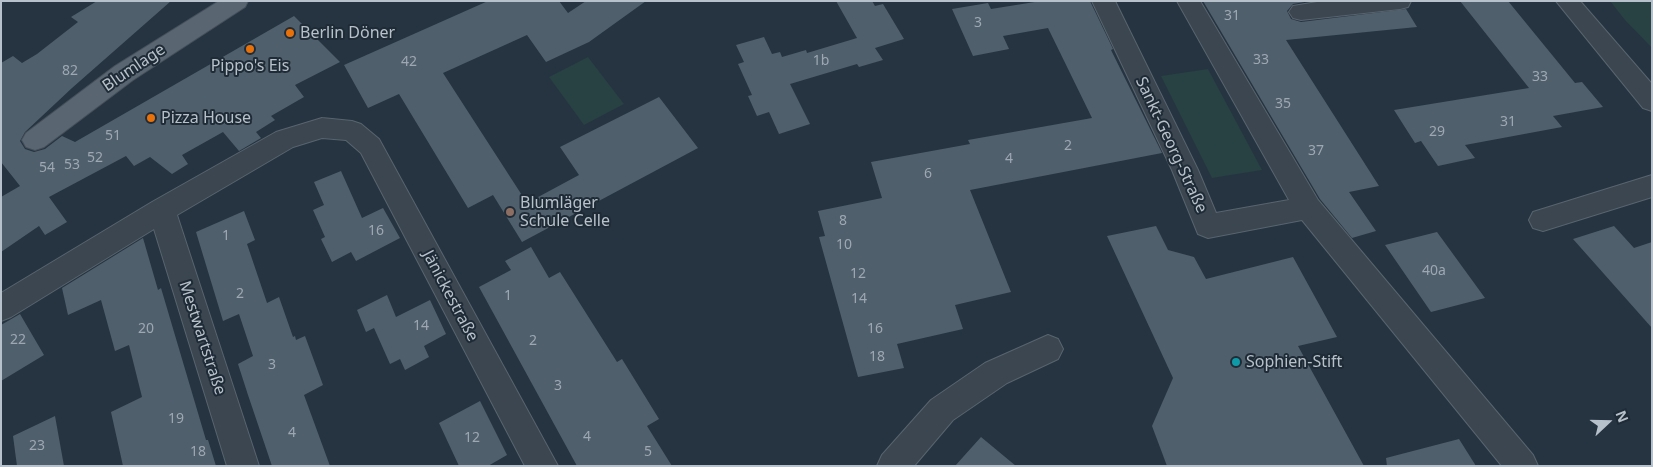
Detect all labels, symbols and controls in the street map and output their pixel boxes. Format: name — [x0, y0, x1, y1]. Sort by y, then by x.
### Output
house number: 31 — [1224, 8, 1240, 24]
house number: 3 — [974, 15, 982, 31]
place label: Berlin Döner — [300, 23, 395, 43]
marker: Berlin Döner — [284, 27, 296, 39]
street label: Blumlage — [99, 40, 169, 96]
marker: Pippo's Eis — [244, 43, 256, 55]
house number: 33 — [1253, 52, 1269, 68]
house number: 1b — [813, 53, 829, 69]
house number: 42 — [401, 54, 417, 70]
place label: Pippo's Eis — [211, 56, 289, 76]
house number: 82 — [62, 63, 78, 79]
house number: 33 — [1532, 69, 1548, 85]
street label: Sankt-Georg-Straße — [1131, 74, 1211, 216]
house number: 35 — [1275, 96, 1291, 112]
place label: Pizza House — [161, 108, 251, 128]
marker: Pizza House — [145, 112, 157, 124]
house number: 31 — [1500, 114, 1516, 130]
house number: 29 — [1429, 124, 1445, 140]
house number: 51 — [105, 128, 121, 144]
house number: 2 — [1064, 138, 1072, 154]
house number: 37 — [1308, 143, 1324, 159]
house number: 52 — [87, 150, 103, 166]
house number: 4 — [1005, 151, 1013, 167]
house number: 53 — [64, 157, 80, 173]
house number: 54 — [39, 160, 55, 176]
house number: 6 — [924, 166, 932, 182]
place label: Blumläger Schule Celle — [520, 193, 610, 231]
marker: Blumläger Schule Celle — [504, 206, 516, 218]
house number: 8 — [839, 213, 847, 229]
house number: 16 — [368, 223, 384, 239]
house number: 1 — [222, 228, 230, 244]
house number: 10 — [836, 237, 852, 253]
street label: Jänickestraße — [418, 247, 482, 345]
house number: 40a — [1422, 263, 1446, 279]
house number: 12 — [850, 266, 866, 282]
street label: Mestwartstraße — [175, 279, 229, 397]
house number: 2 — [236, 286, 244, 302]
house number: 1 — [504, 288, 512, 304]
house number: 14 — [851, 291, 867, 307]
house number: 14 — [413, 318, 429, 334]
house number: 20 — [138, 321, 154, 337]
house number: 16 — [867, 321, 883, 337]
house number: 22 — [10, 332, 26, 348]
house number: 2 — [529, 333, 537, 349]
house number: 18 — [869, 349, 885, 365]
place label: Sophien-Stift — [1246, 352, 1342, 372]
marker: Sophien-Stift — [1230, 356, 1242, 368]
house number: 3 — [268, 357, 276, 373]
house number: 3 — [554, 378, 562, 394]
north arrow — [1583, 397, 1633, 447]
text: N — [1612, 408, 1633, 425]
house number: 19 — [168, 411, 184, 427]
house number: 4 — [288, 425, 296, 441]
house number: 4 — [583, 429, 591, 445]
house number: 12 — [464, 430, 480, 446]
house number: 23 — [29, 438, 45, 454]
house number: 18 — [190, 444, 206, 460]
house number: 5 — [644, 444, 652, 460]

